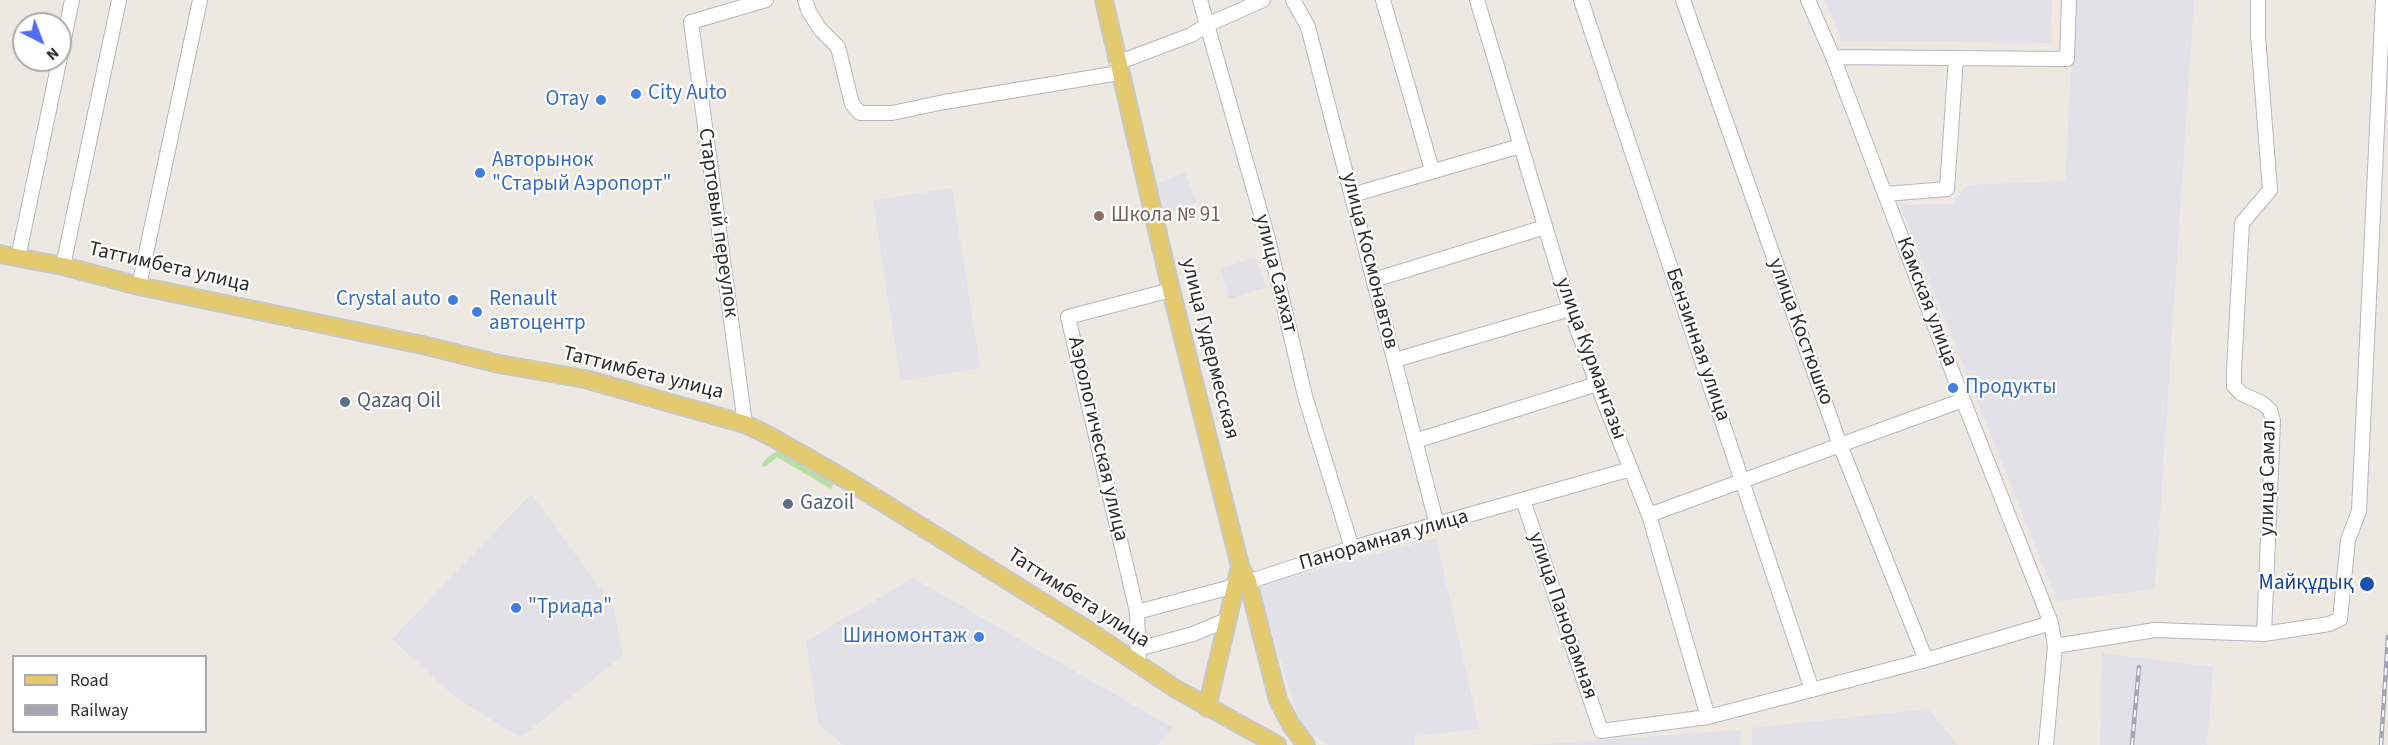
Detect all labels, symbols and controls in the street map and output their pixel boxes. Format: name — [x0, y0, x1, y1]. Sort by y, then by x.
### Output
north arrow — [12, 12, 72, 72]
text: N — [41, 42, 64, 66]
place label: City Auto — [648, 81, 727, 107]
place label: Отау — [545, 87, 589, 113]
marker: City Auto — [629, 87, 643, 101]
marker: Отау — [594, 93, 608, 107]
street label: Стартовый переулок — [691, 127, 743, 319]
place label: Авторынок "Старый Аэропорт" — [492, 148, 671, 198]
marker: Авторынок "Старый Аэропорт" — [473, 166, 487, 180]
street label: улица Космонавтов — [1335, 170, 1403, 352]
place label: Школа № 91 — [1111, 203, 1221, 229]
marker: Школа № 91 — [1092, 209, 1106, 223]
street label: улица Саяхат — [1248, 212, 1302, 336]
street label: Камская улица — [1890, 234, 1962, 370]
street label: Таттимбета улица — [86, 237, 252, 299]
street label: улица Костюшко — [1762, 255, 1838, 409]
street label: улица Гудермесская — [1174, 256, 1244, 442]
street label: Бензинная улица — [1659, 265, 1735, 425]
street label: улица Курмангазы — [1549, 275, 1631, 443]
place label: Crystal auto — [336, 287, 441, 313]
place label: Renault автоцентр — [489, 287, 586, 337]
marker: Crystal auto — [446, 293, 460, 307]
marker: Renault автоцентр — [470, 305, 484, 319]
street label: Аэрологическая улица — [1061, 334, 1133, 544]
street label: Таттимбета улица — [560, 342, 726, 406]
place label: Продукты — [1965, 375, 2056, 401]
marker: Продукты — [1946, 381, 1960, 395]
place label: Qazaq Oil — [357, 389, 441, 415]
marker: Qazaq Oil — [338, 395, 352, 409]
street label: улица Самал — [2255, 419, 2283, 537]
place label: Gazoil — [800, 491, 854, 517]
marker: Gazoil — [781, 497, 795, 511]
street label: Панорамная улица — [1296, 505, 1472, 577]
street label: улица Панорамная — [1522, 529, 1602, 703]
street label: Таттимбета улица — [1002, 544, 1154, 654]
place label: Майқұдық — [2259, 571, 2354, 597]
marker: Майқұдық — [2358, 575, 2376, 593]
place label: "Триада" — [528, 595, 612, 621]
marker: "Триада" — [509, 601, 523, 615]
place label: Шиномонтаж — [843, 624, 967, 650]
marker: Шиномонтаж — [972, 630, 986, 644]
legend — [12, 655, 207, 733]
text: Road — [70, 668, 109, 693]
text: Railway — [70, 698, 129, 723]

